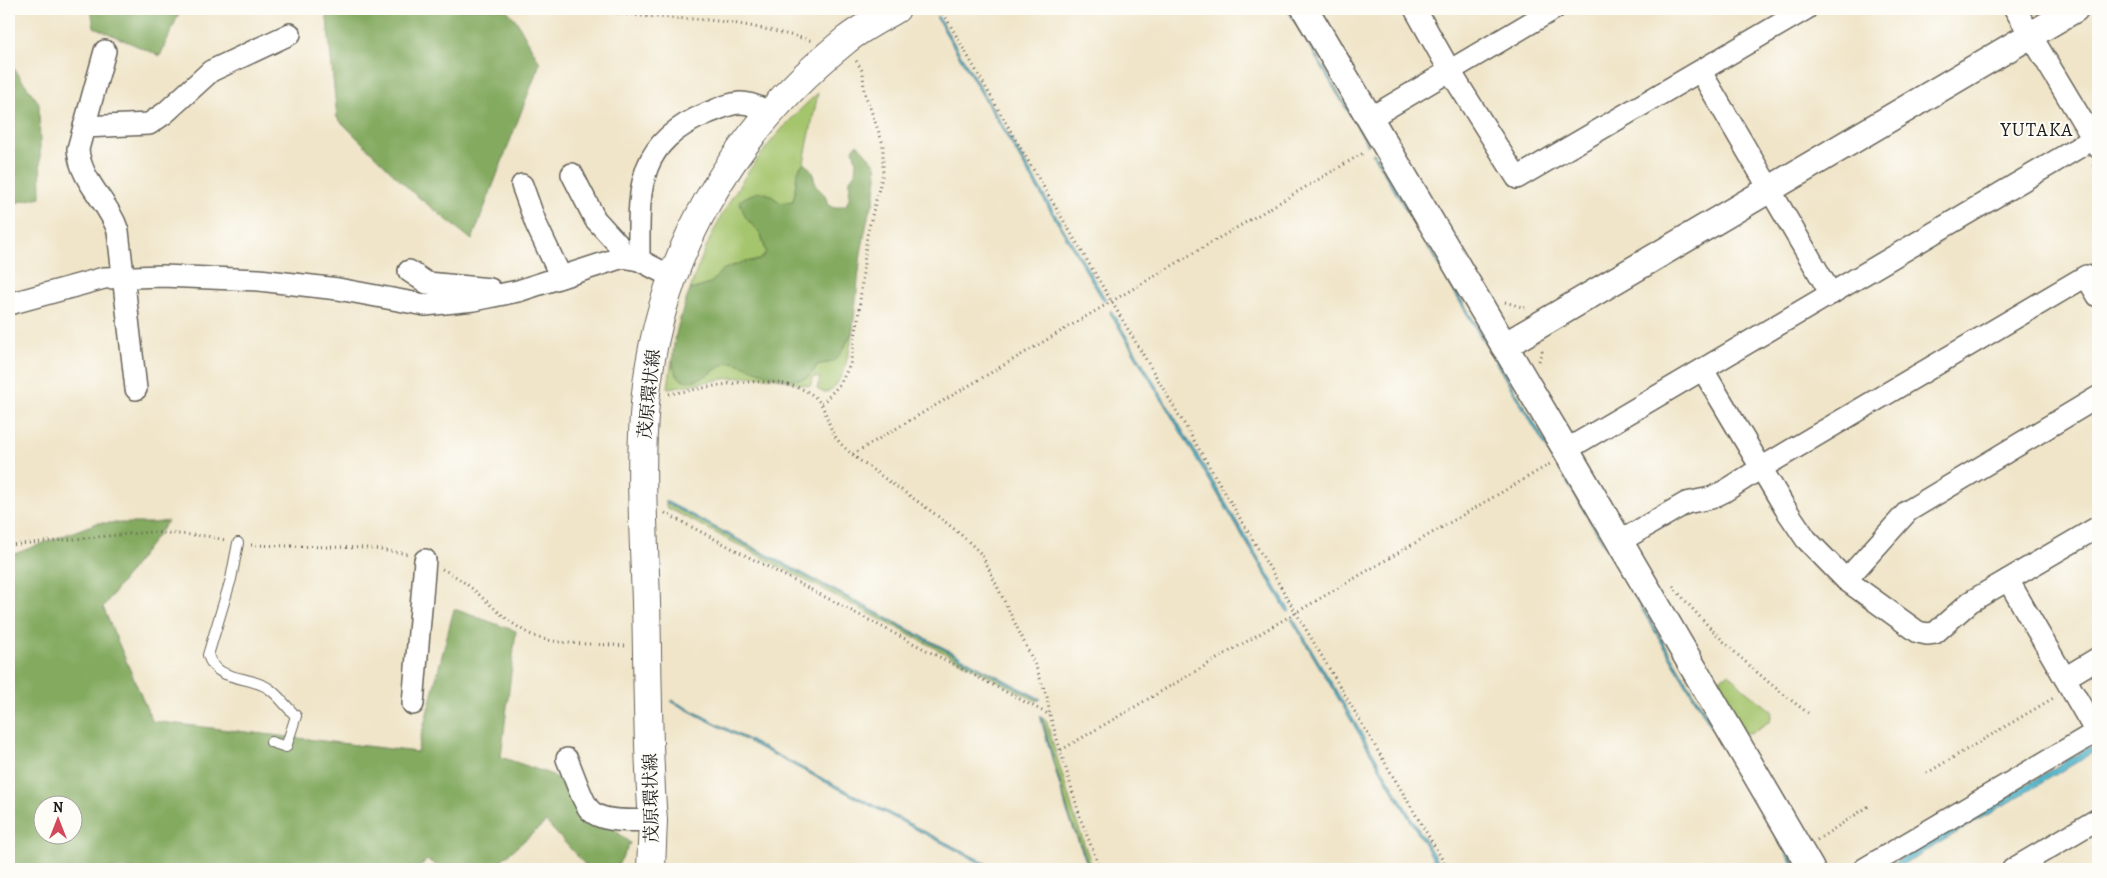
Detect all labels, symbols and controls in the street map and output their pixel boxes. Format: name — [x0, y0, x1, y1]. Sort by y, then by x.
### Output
district label: YUTAKA — [2000, 117, 2073, 143]
street label: 茂原環状線 — [632, 348, 666, 440]
street label: 茂原環状線 — [638, 753, 664, 843]
north arrow — [32, 796, 82, 846]
text: N — [53, 798, 63, 817]

